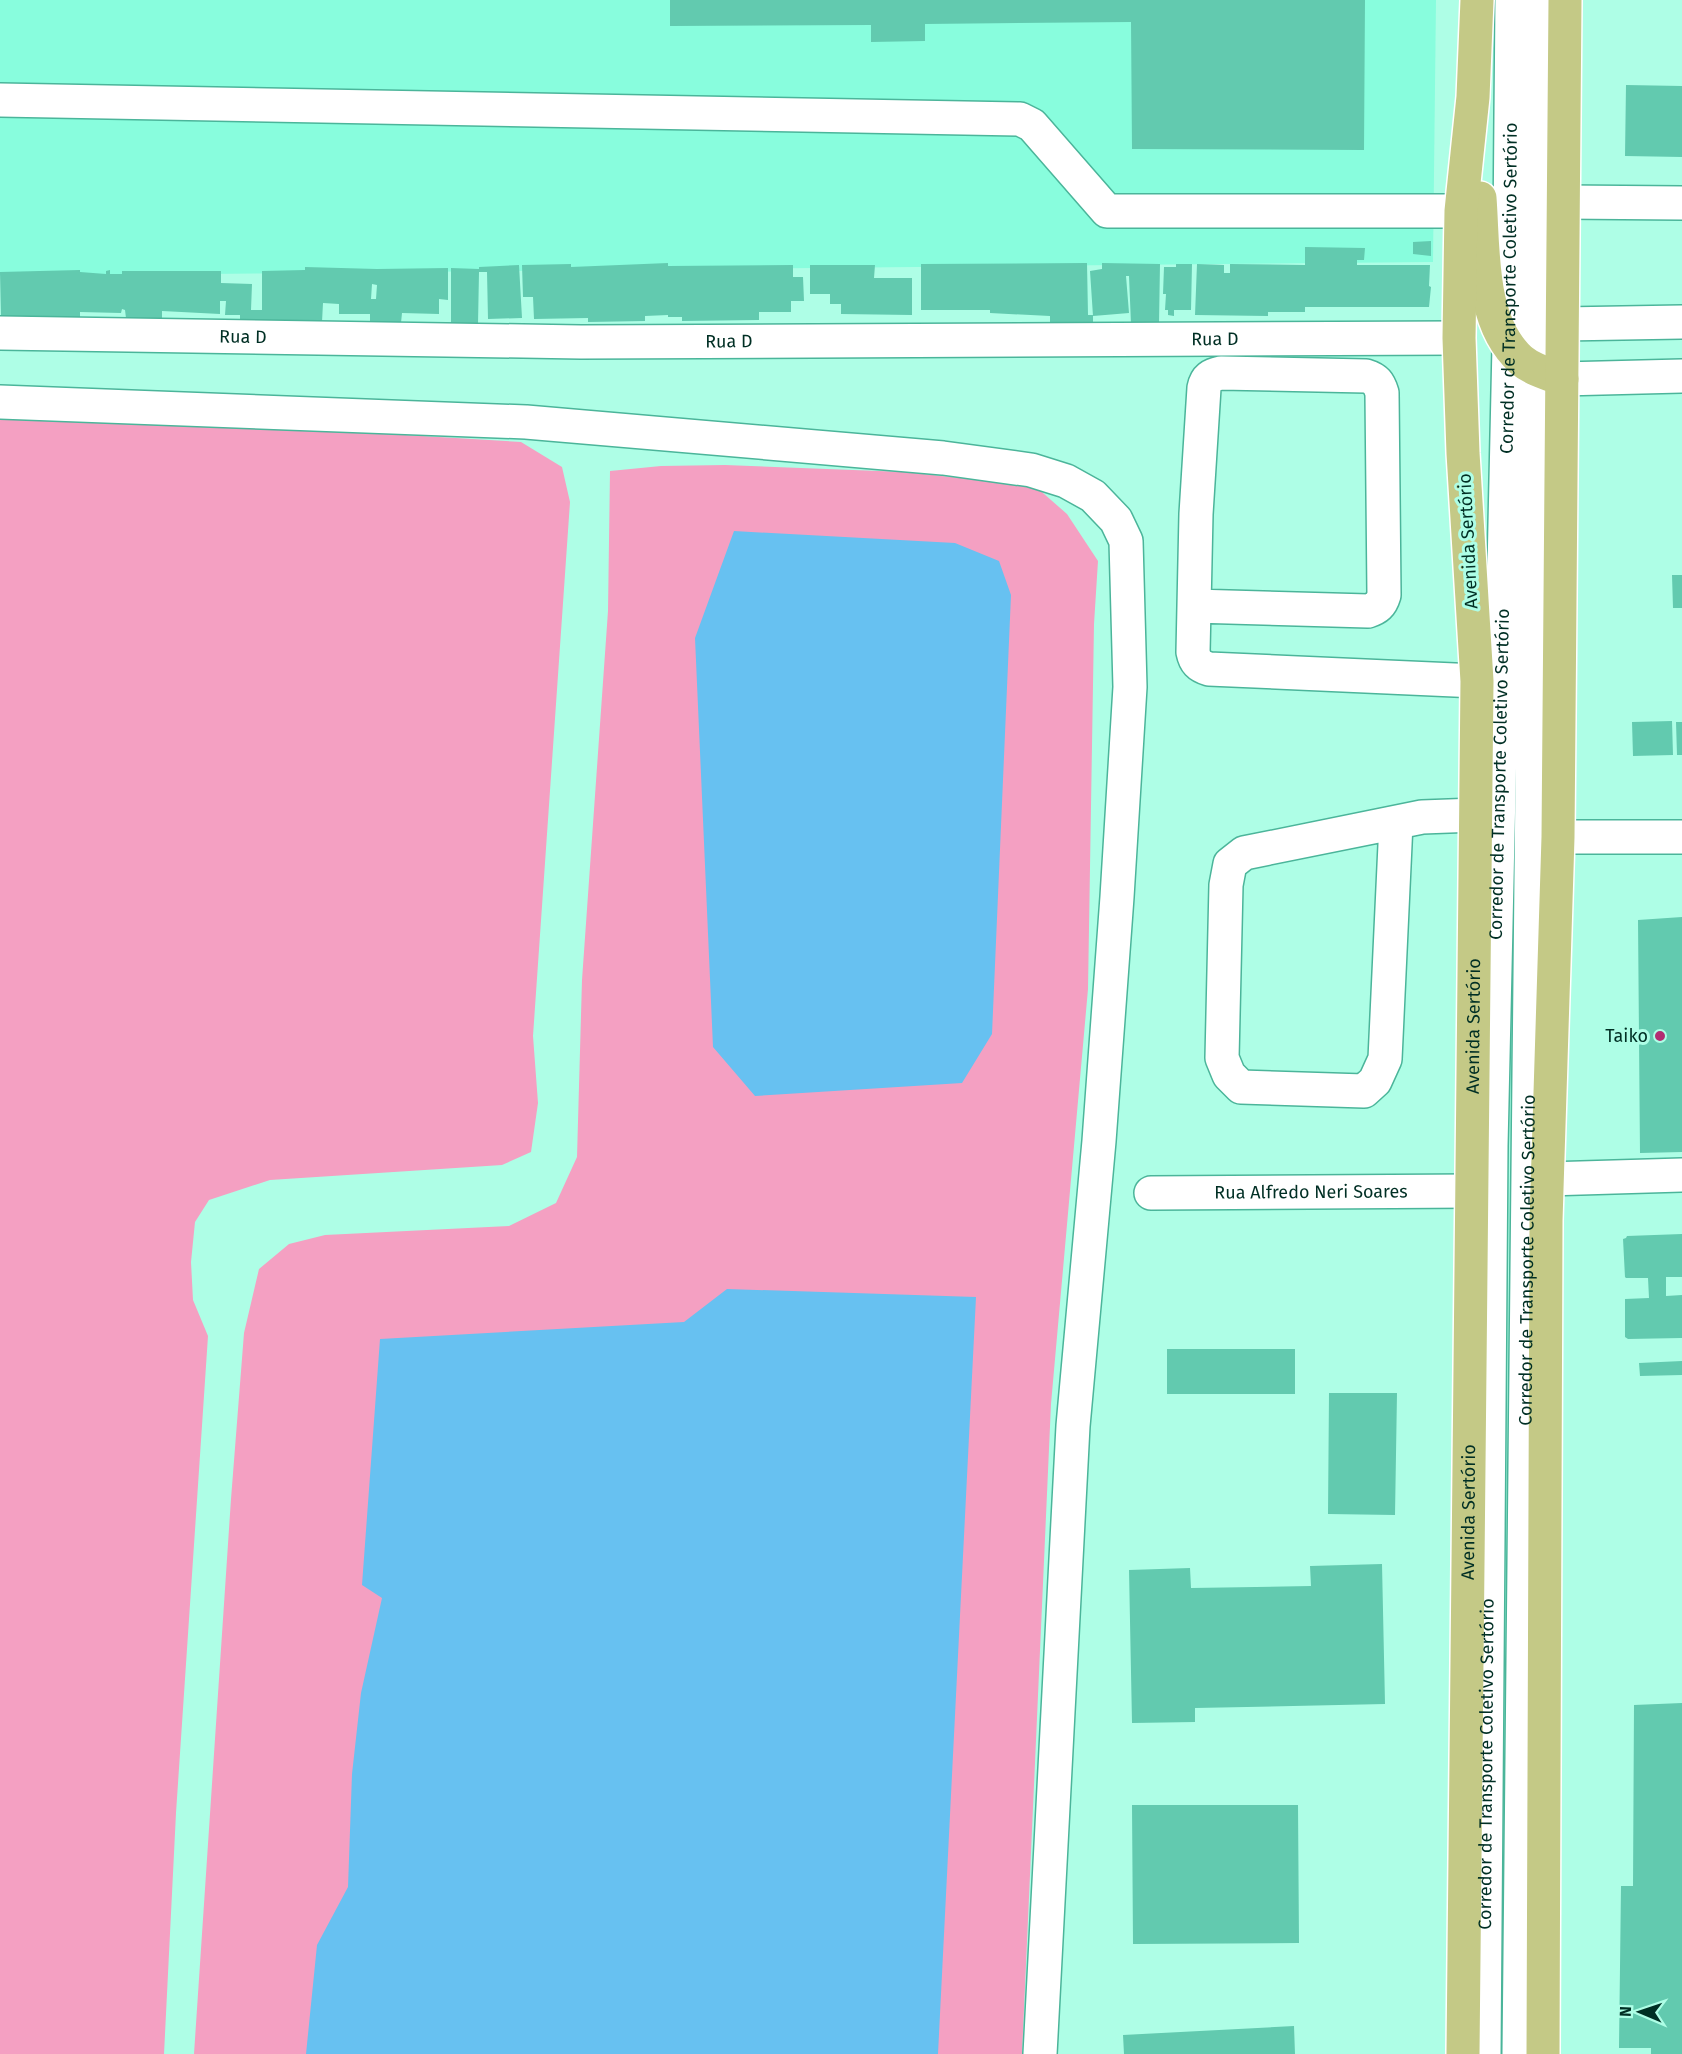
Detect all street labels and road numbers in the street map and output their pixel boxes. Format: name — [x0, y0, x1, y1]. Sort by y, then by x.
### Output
street label: Corredor de Transporte Coletivo Sertório — [1496, 122, 1522, 454]
street label: Rua D — [219, 325, 267, 348]
street label: Rua D — [1191, 328, 1239, 350]
street label: Rua D — [705, 330, 753, 352]
street label: Avenida Sertório — [1453, 473, 1483, 609]
street label: Corredor de Transporte Coletivo Sertório — [1485, 608, 1514, 940]
street label: Avenida Sertório — [1462, 958, 1485, 1094]
street label: Corredor de Transporte Coletivo Sertório — [1514, 1094, 1540, 1426]
street label: Rua Alfredo Neri Soares — [1214, 1180, 1408, 1204]
street label: Avenida Sertório — [1457, 1444, 1480, 1580]
street label: Corredor de Transporte Coletivo Sertório — [1474, 1598, 1499, 1930]

